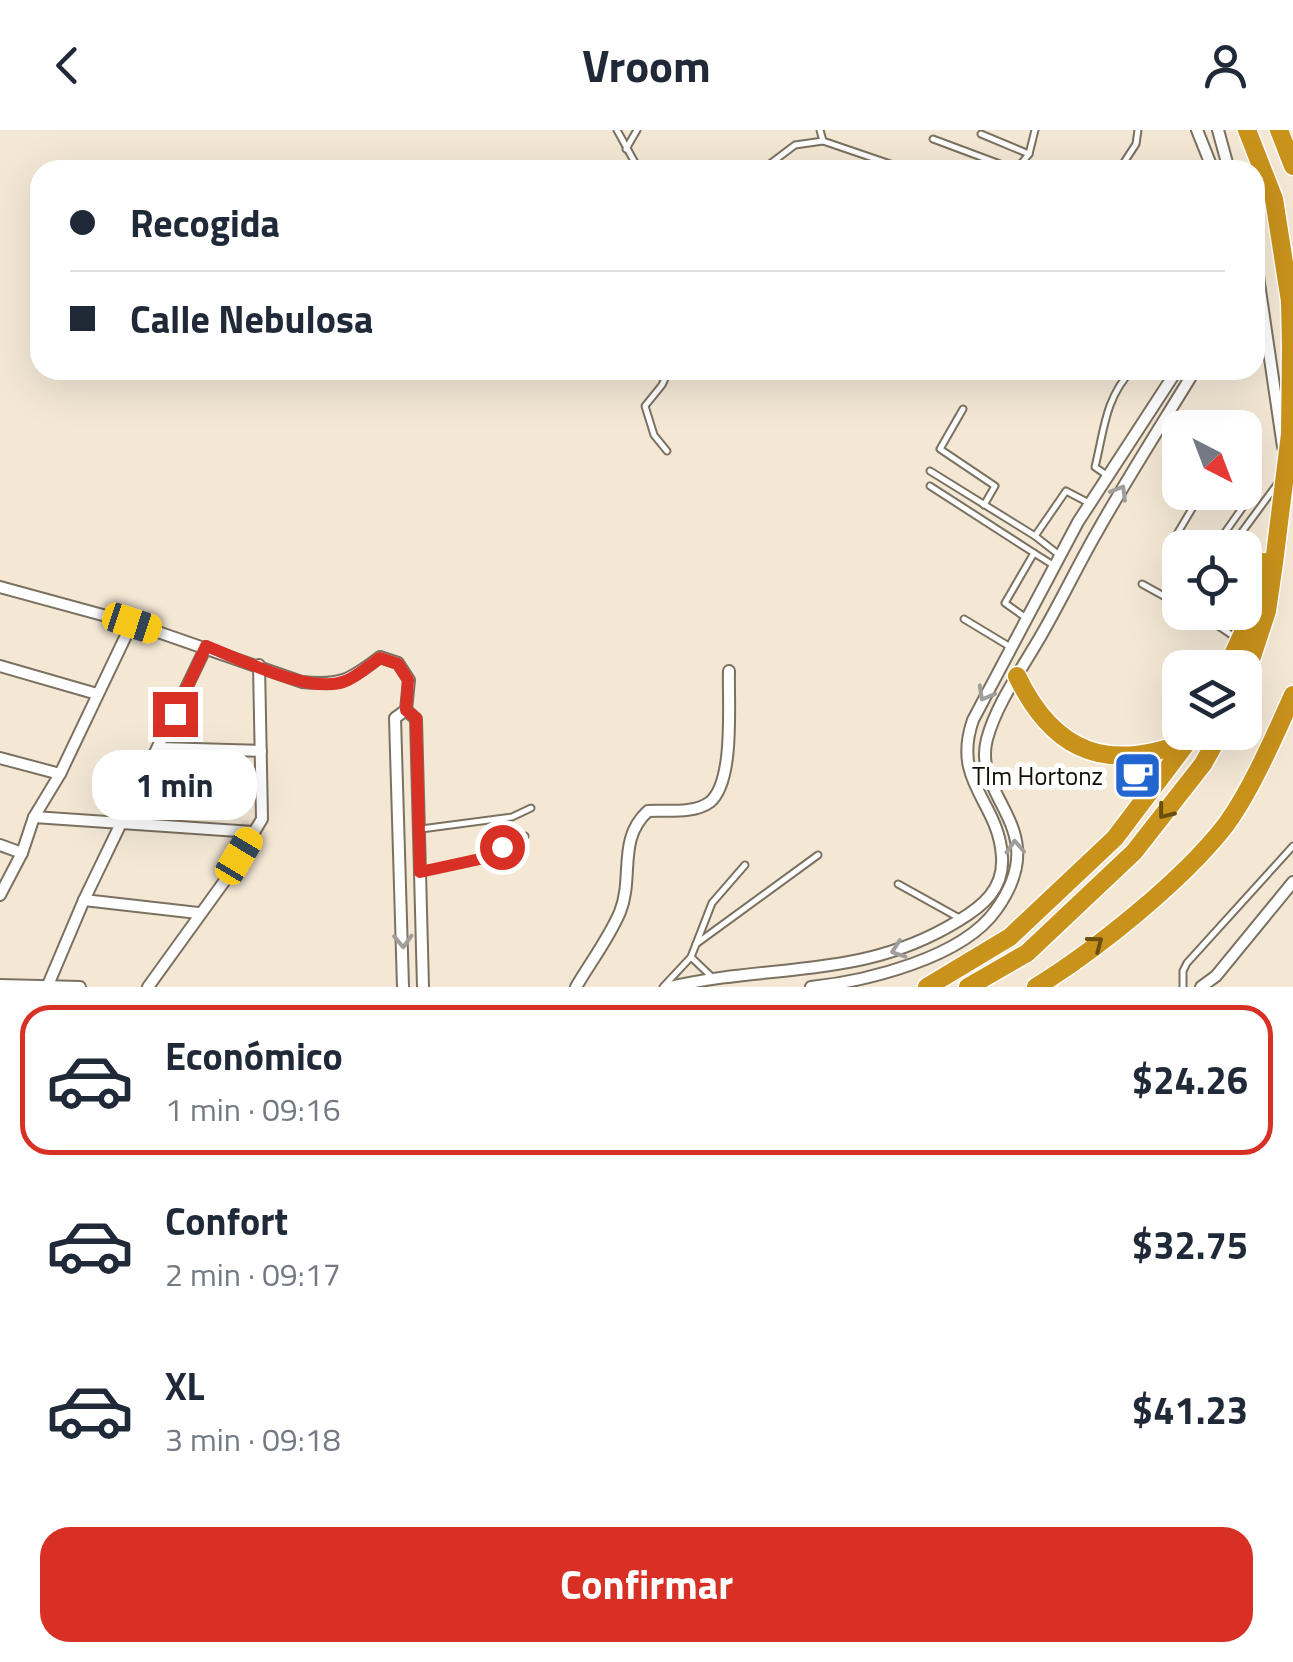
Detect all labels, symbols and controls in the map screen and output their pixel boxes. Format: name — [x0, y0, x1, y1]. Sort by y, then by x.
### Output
text: Vroom — [582, 31, 711, 99]
icon: back — [40, 38, 95, 93]
icon: person — [1198, 38, 1253, 93]
text: Recogida — [130, 194, 280, 252]
text: Calle Nebulosa — [130, 290, 373, 348]
north arrow — [1162, 410, 1262, 510]
map controls — [1162, 410, 1262, 750]
one-way arrow — [1108, 485, 1127, 503]
button: locate — [1162, 530, 1262, 630]
car — [99, 599, 165, 647]
button: layers — [1162, 650, 1262, 750]
one-way arrow — [977, 684, 997, 702]
route end — [153, 692, 198, 737]
callout: 1 min — [92, 749, 258, 819]
cafe icon: TIm Hortonz — [1112, 750, 1164, 802]
place label: TIm Hortonz — [972, 757, 1103, 795]
text: 1 min — [136, 761, 213, 809]
one-way arrow — [1159, 801, 1177, 819]
car — [211, 823, 267, 889]
route start — [480, 825, 525, 870]
one-way arrow — [1005, 839, 1026, 855]
one-way arrow — [392, 934, 413, 950]
one-way arrow — [1085, 937, 1103, 954]
one-way arrow — [890, 939, 907, 959]
text: Económico — [165, 1027, 343, 1085]
icon: car — [45, 1035, 135, 1125]
text: $24.26 — [1132, 1051, 1248, 1109]
text: 1 min · 09:16 — [165, 1085, 341, 1133]
text: Confort — [165, 1192, 288, 1250]
icon: car — [45, 1200, 135, 1290]
text: $32.75 — [1132, 1216, 1248, 1274]
text: 2 min · 09:17 — [165, 1250, 341, 1298]
text: XL — [165, 1357, 205, 1415]
icon: car — [45, 1365, 135, 1455]
text: $41.23 — [1132, 1381, 1248, 1439]
text: 3 min · 09:18 — [165, 1415, 341, 1463]
button: Confirmar — [40, 1527, 1253, 1642]

